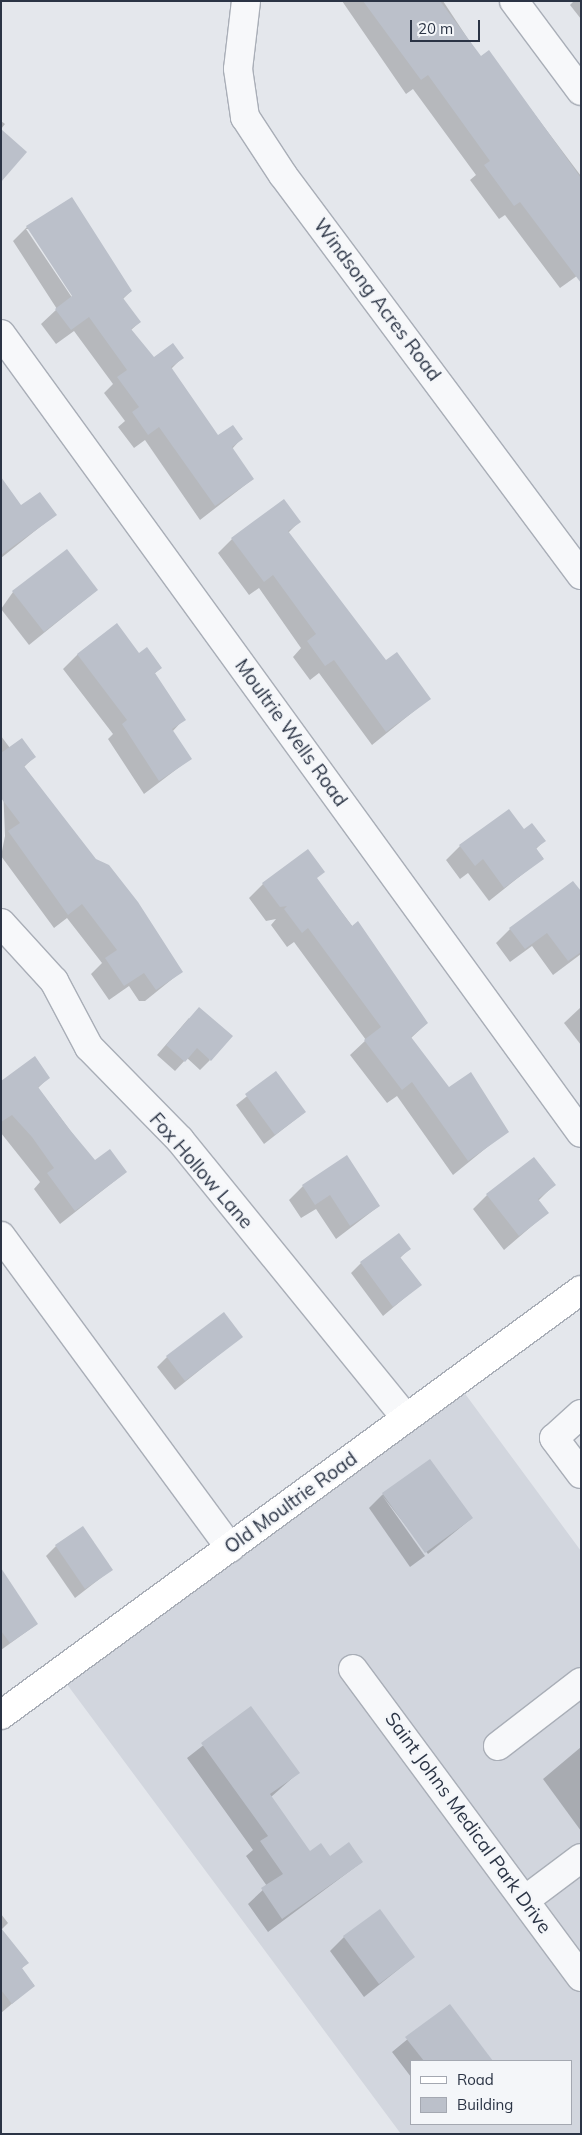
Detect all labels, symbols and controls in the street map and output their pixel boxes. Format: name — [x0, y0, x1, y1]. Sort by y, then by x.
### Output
scale bar — [412, 10, 482, 42]
text: 20 m — [418, 19, 453, 38]
street label: Windsong Acres Road — [309, 214, 445, 386]
street label: Moultrie Wells Road — [230, 655, 352, 811]
street label: Fox Hollow Lane — [145, 1108, 257, 1234]
street label: Old Moultrie Road — [220, 1447, 362, 1559]
street label: Saint Johns Medical Park Drive — [380, 1708, 556, 1938]
legend — [410, 2060, 572, 2125]
text: Road — [457, 2070, 494, 2089]
text: Building — [457, 2095, 513, 2114]

